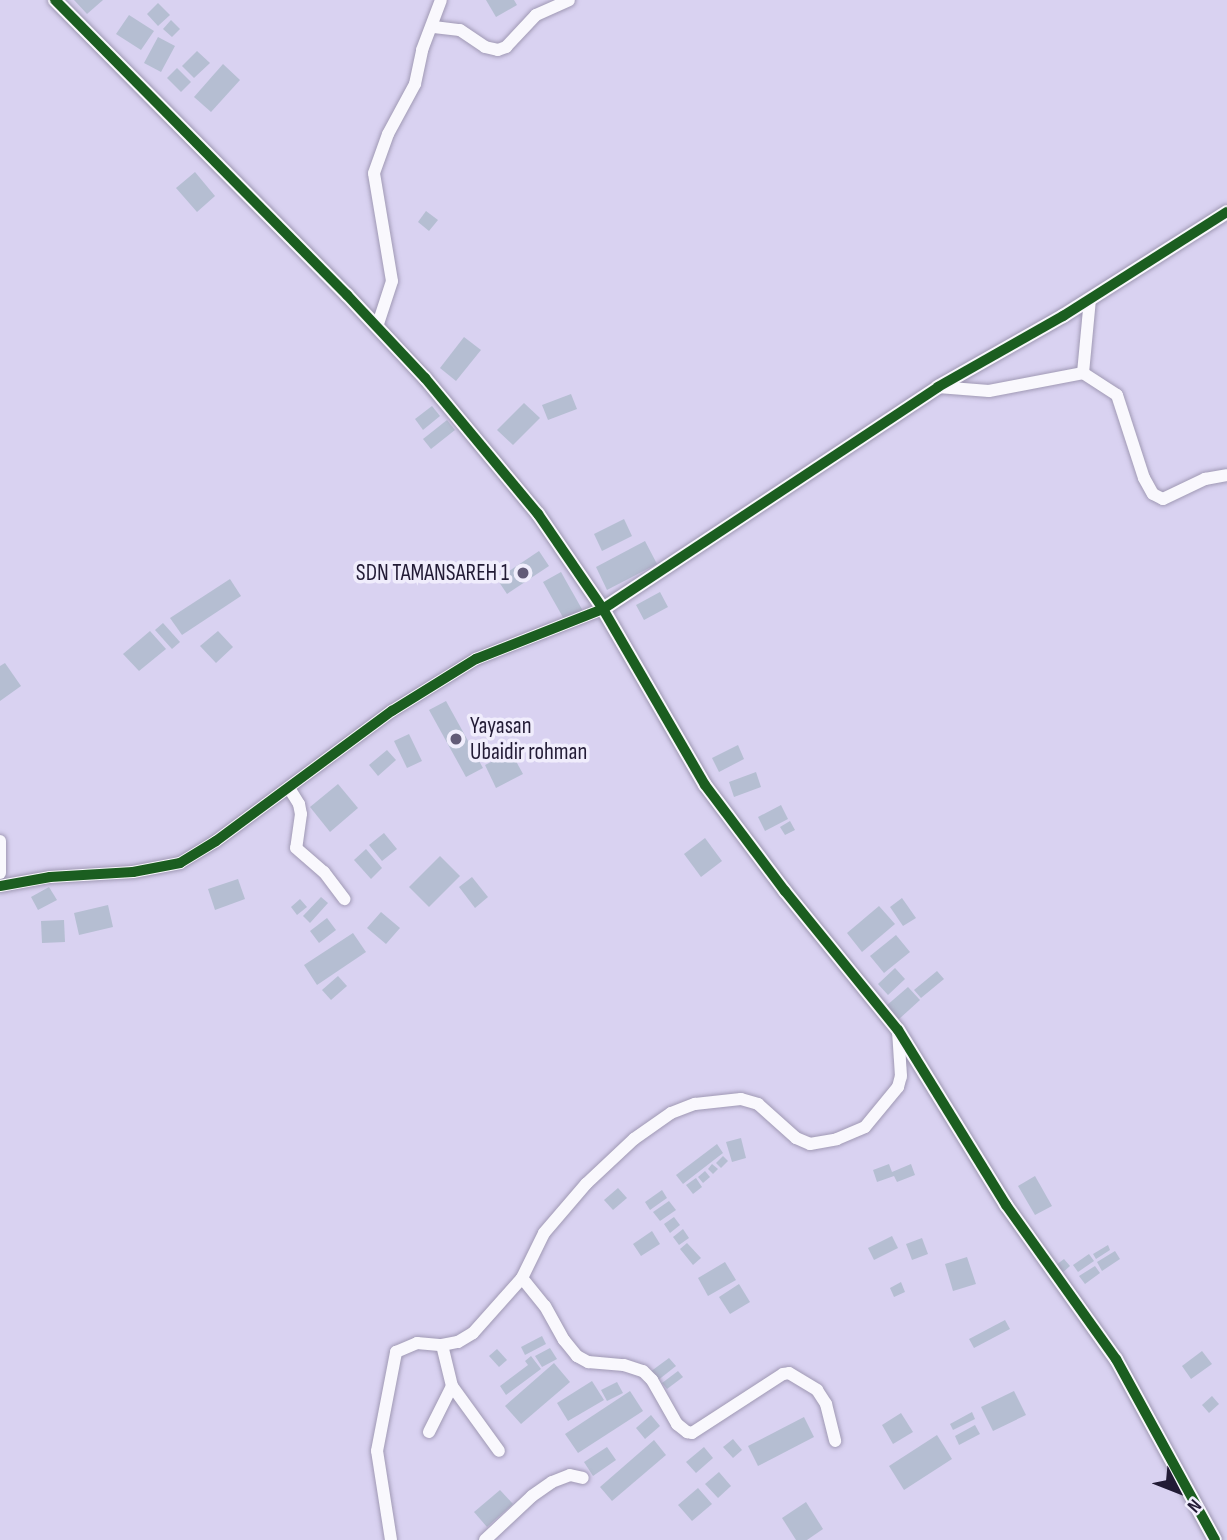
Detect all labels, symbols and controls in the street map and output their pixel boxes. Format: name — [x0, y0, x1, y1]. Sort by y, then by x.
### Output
place label: SDN TAMANSAREH 1 — [356, 559, 509, 587]
marker: SDN TAMANSAREH 1 — [515, 565, 531, 581]
place label: Yayasan Ubaidir rohman — [470, 712, 587, 766]
marker: Yayasan Ubaidir rohman — [448, 731, 464, 747]
north arrow — [1143, 1456, 1213, 1526]
text: N — [1182, 1494, 1206, 1517]

